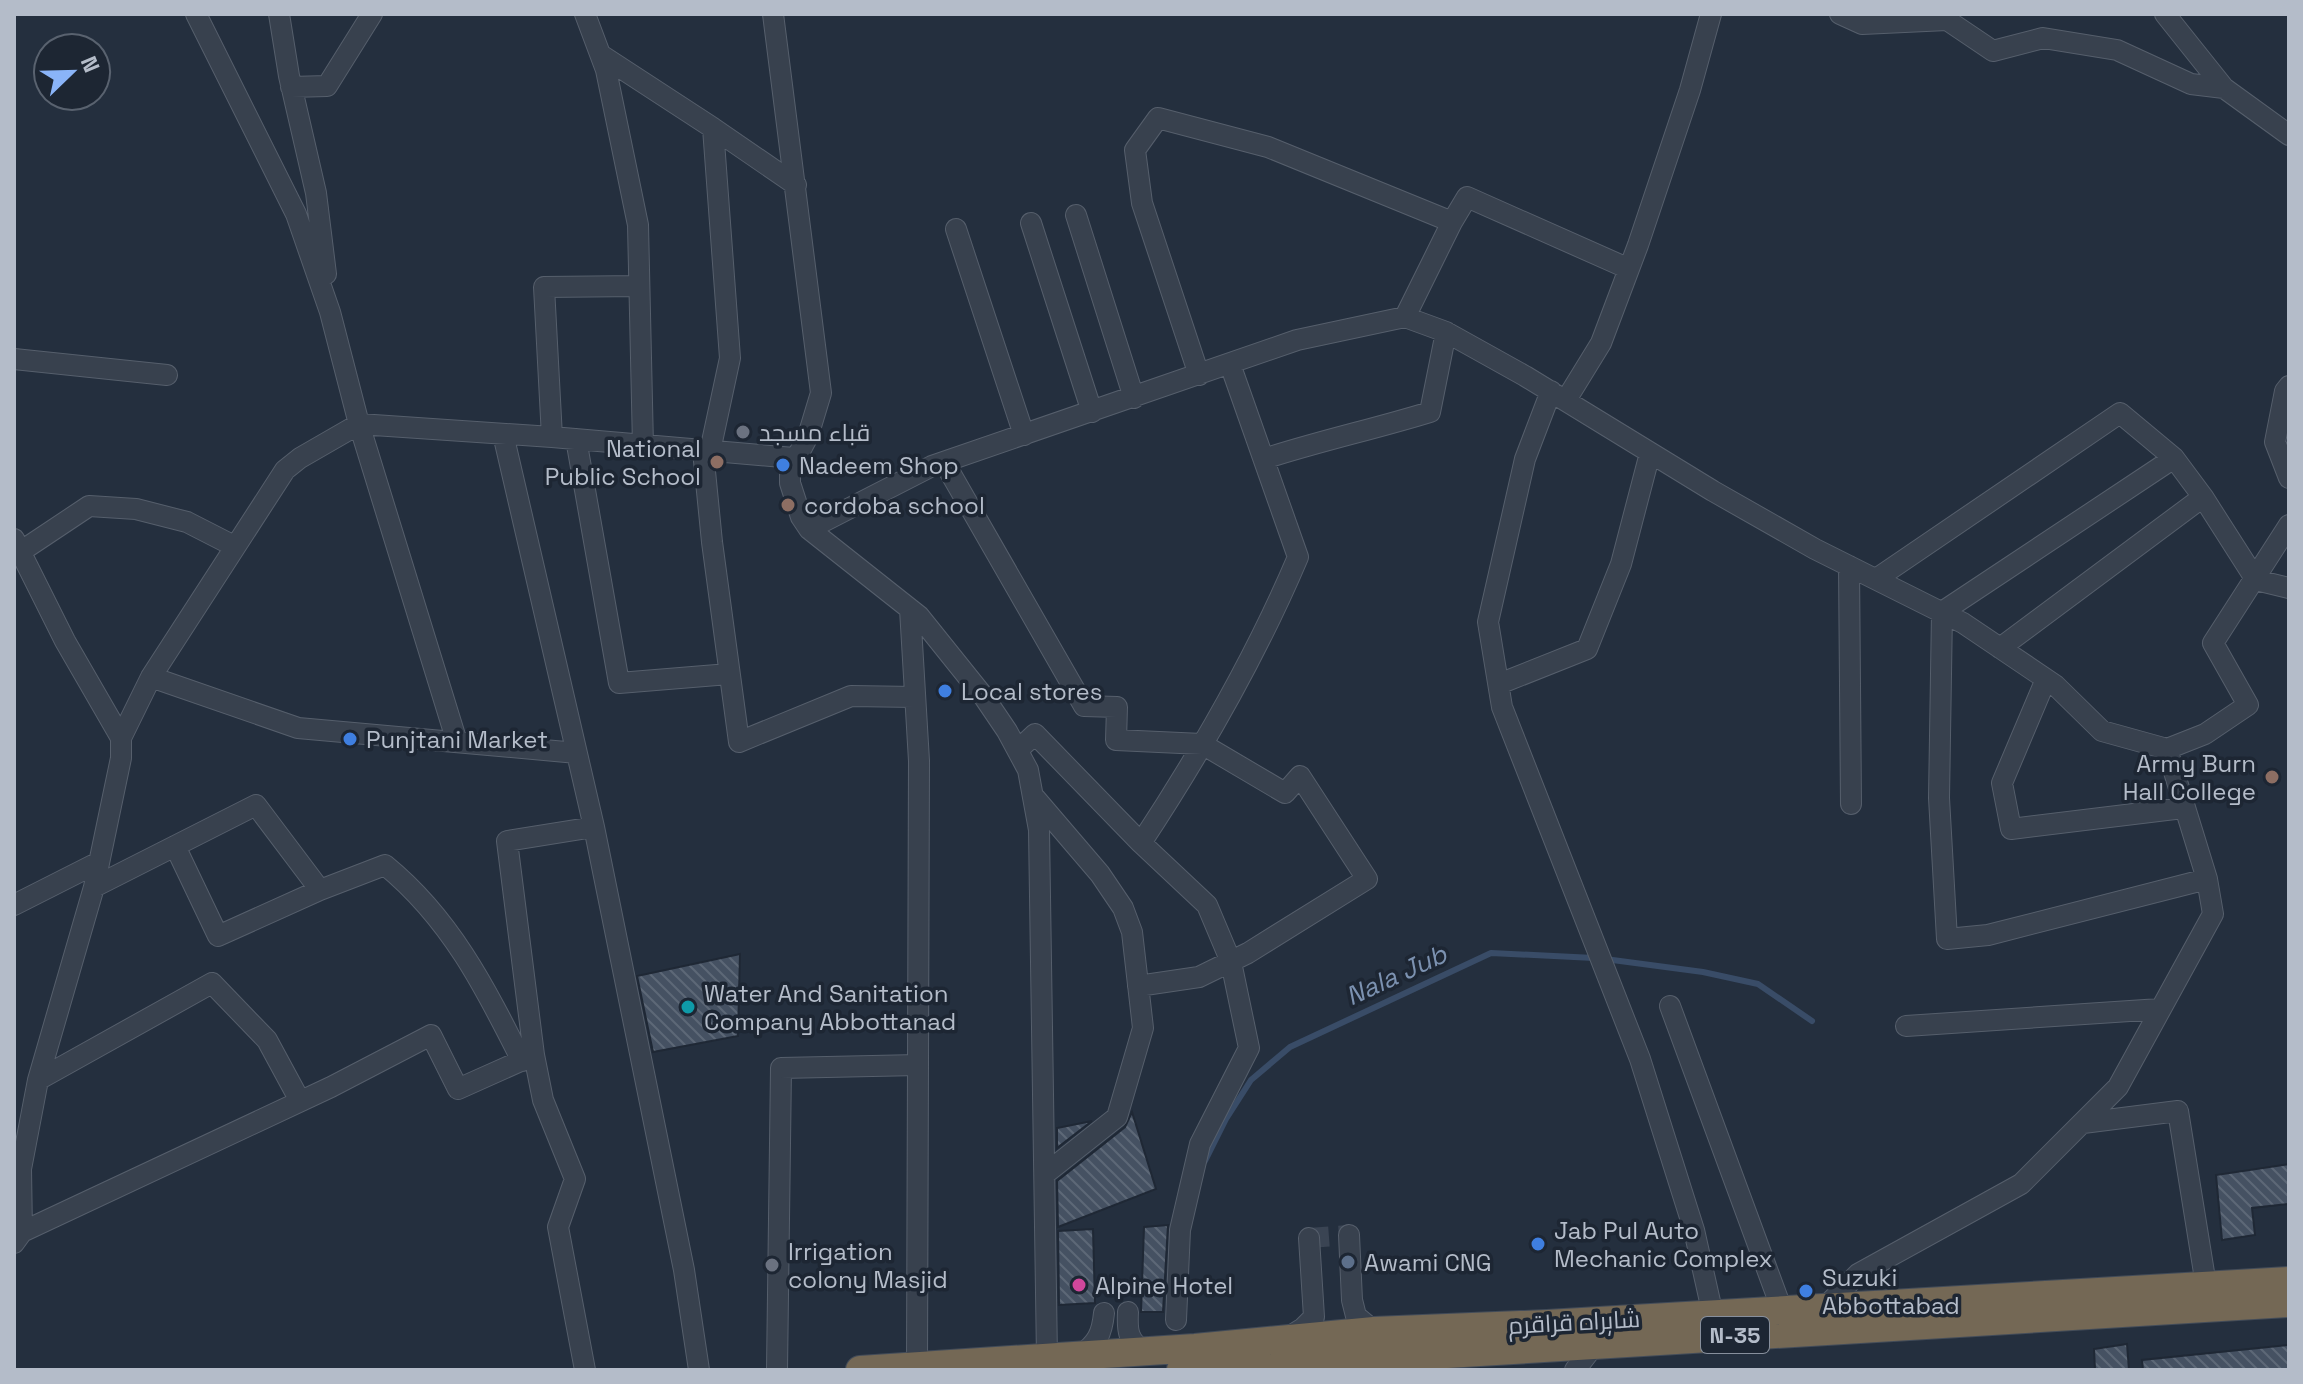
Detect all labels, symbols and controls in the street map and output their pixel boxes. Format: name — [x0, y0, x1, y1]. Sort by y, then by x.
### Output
north arrow — [32, 32, 112, 112]
text: N — [75, 52, 106, 76]
place label: قباء مسجد — [759, 417, 870, 448]
marker: قباء مسجد — [734, 423, 752, 441]
place label: National Public School — [545, 433, 701, 492]
place label: Nadeem Shop — [799, 450, 959, 481]
marker: National Public School — [708, 453, 726, 471]
marker: Nadeem Shop — [774, 456, 792, 474]
place label: cordoba school — [804, 490, 985, 521]
marker: cordoba school — [779, 496, 797, 514]
place label: Local stores — [961, 676, 1102, 707]
marker: Local stores — [936, 682, 954, 700]
place label: Punjtani Market — [366, 724, 548, 755]
marker: Punjtani Market — [341, 730, 359, 748]
place label: Army Burn Hall College — [2123, 748, 2256, 807]
marker: Army Burn Hall College — [2263, 768, 2281, 786]
water label: Nala Jub — [1340, 936, 1453, 1013]
place label: Water And Sanitation Company Abbottanad — [704, 978, 956, 1037]
marker: Water And Sanitation Company Abbottanad — [679, 998, 697, 1016]
place label: Jab Pul Auto Mechanic Complex — [1554, 1215, 1773, 1274]
marker: Jab Pul Auto Mechanic Complex — [1529, 1235, 1547, 1253]
place label: Irrigation colony Masjid — [788, 1236, 948, 1295]
place label: Awami CNG — [1364, 1247, 1492, 1278]
marker: Awami CNG — [1339, 1253, 1357, 1271]
marker: Irrigation colony Masjid — [763, 1256, 781, 1274]
place label: Suzuki Abbottabad — [1822, 1262, 1960, 1321]
place label: Alpine Hotel — [1095, 1270, 1233, 1301]
marker: Alpine Hotel — [1070, 1276, 1088, 1294]
marker: Suzuki Abbottabad — [1797, 1282, 1815, 1300]
street label: شاہراہ قراقرم — [1507, 1303, 1641, 1342]
road number: N-35 — [1701, 1317, 1769, 1353]

